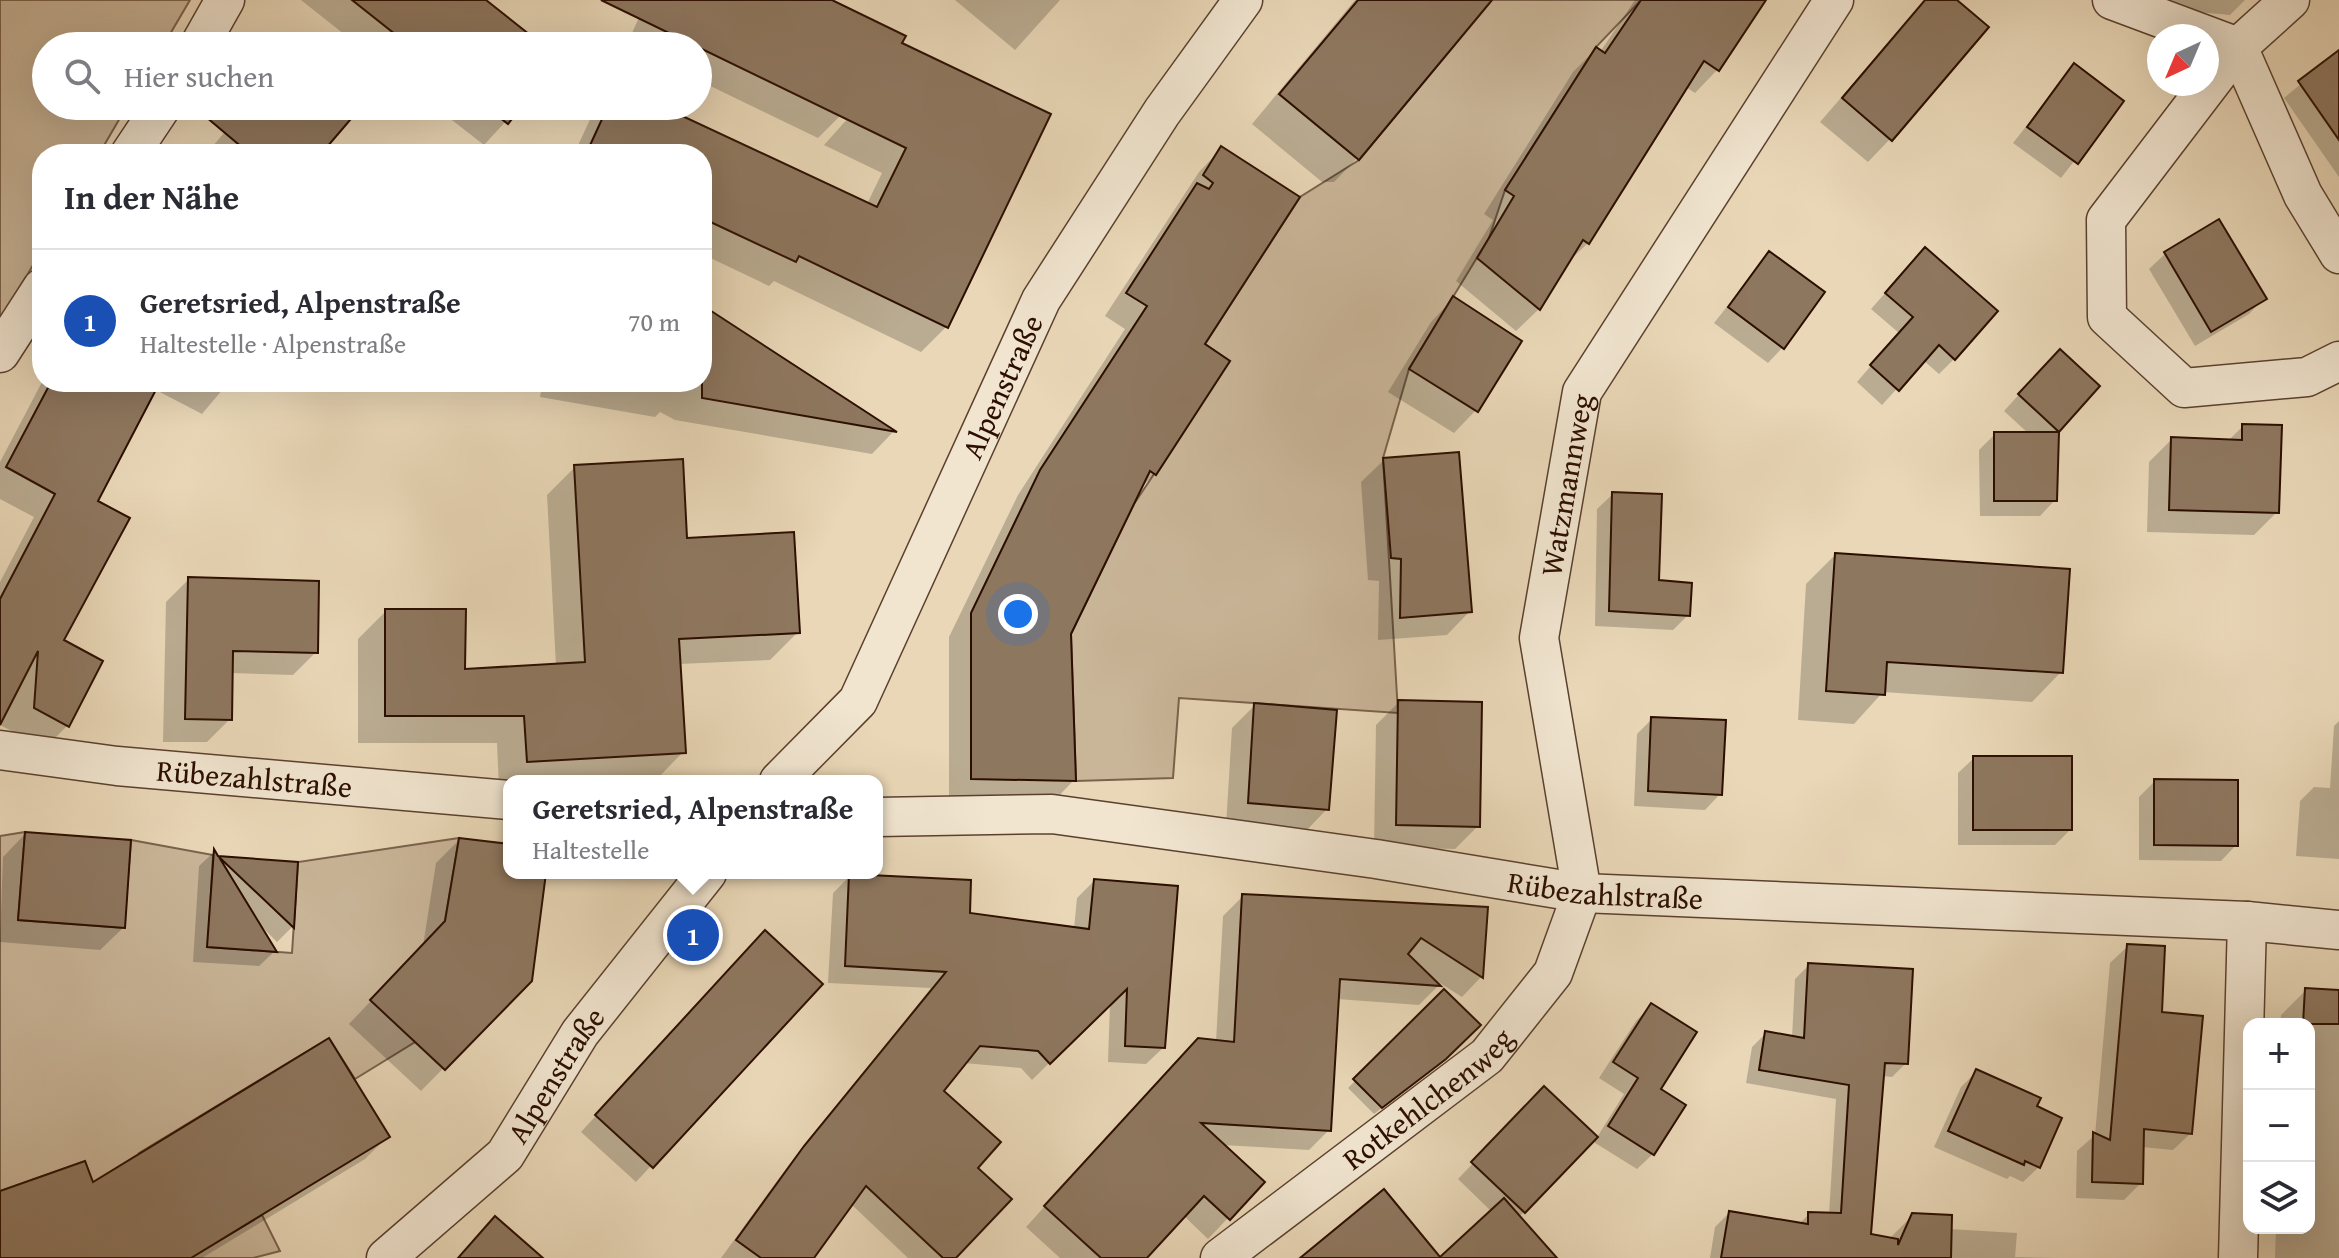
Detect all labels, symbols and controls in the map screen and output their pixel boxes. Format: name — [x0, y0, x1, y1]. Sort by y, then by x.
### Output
north arrow — [2147, 24, 2219, 96]
search box — [32, 32, 712, 120]
icon: search — [60, 54, 104, 98]
text: Hier suchen — [124, 54, 274, 98]
text: In der Nähe — [64, 172, 239, 221]
text: Geretsried, Alpenstraße — [140, 280, 461, 324]
text: 1 — [83, 302, 97, 341]
text: 70 m — [628, 302, 680, 341]
street label: Alpenstraße — [949, 307, 1053, 466]
text: Haltestelle · Alpenstraße — [140, 324, 406, 363]
street label: Watzmannweg — [1528, 390, 1603, 579]
your location — [998, 594, 1038, 634]
street label: Rübezahlstraße — [155, 748, 354, 808]
popup — [503, 775, 883, 879]
text: Geretsried, Alpenstraße — [533, 786, 853, 830]
text: Haltestelle — [533, 830, 649, 869]
street label: Rübezahlstraße — [1504, 859, 1704, 920]
pin: 1 — [667, 905, 719, 965]
street label: Alpenstraße — [495, 997, 615, 1152]
street label: Rotkehlchenweg — [1333, 1018, 1524, 1180]
map controls — [2243, 1018, 2315, 1234]
button: + — [2243, 1018, 2315, 1090]
button: − — [2243, 1090, 2315, 1162]
button: layers — [2243, 1162, 2315, 1234]

